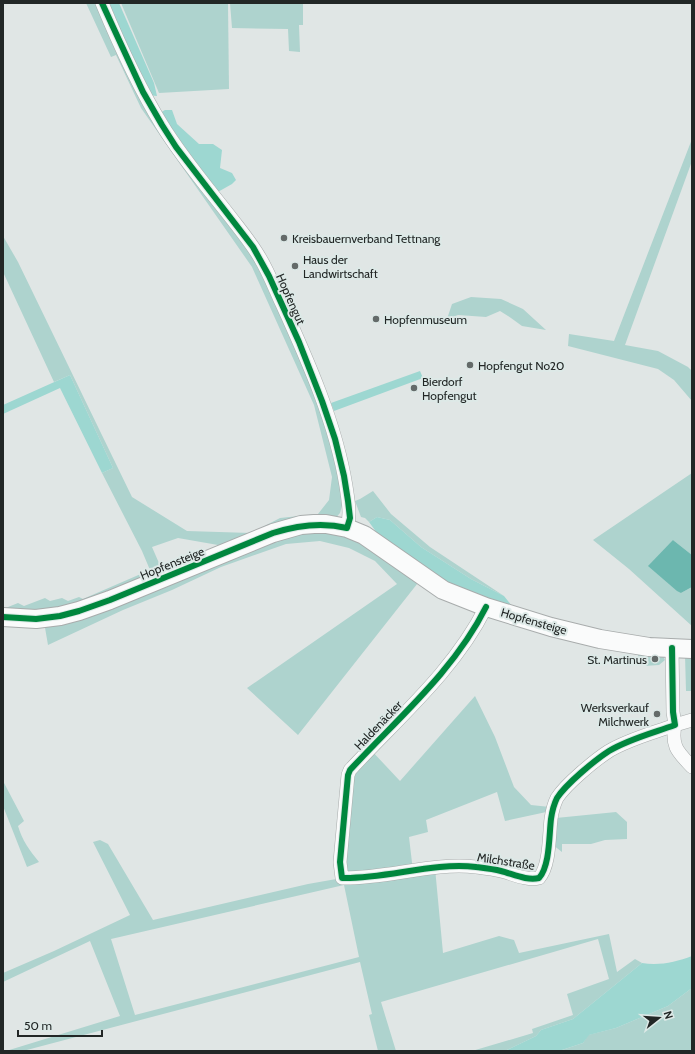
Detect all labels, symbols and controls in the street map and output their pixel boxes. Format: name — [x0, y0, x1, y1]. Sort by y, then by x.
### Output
place label: Kreisbauernverband Tettnang — [292, 231, 441, 246]
marker: Kreisbauernverband Tettnang — [279, 233, 289, 243]
place label: Haus der Landwirtschaft — [303, 252, 378, 281]
marker: Haus der Landwirtschaft — [290, 261, 300, 271]
street label: Hopfengut — [273, 271, 309, 327]
place label: Hopfenmuseum — [384, 312, 467, 327]
marker: Hopfenmuseum — [371, 314, 381, 324]
place label: Hopfengut No20 — [478, 358, 564, 373]
marker: Hopfengut No20 — [465, 360, 475, 370]
place label: Bierdorf Hopfengut — [422, 374, 477, 403]
marker: Bierdorf Hopfengut — [409, 383, 419, 393]
street label: Hopfensteige — [138, 543, 206, 583]
street label: Hopfensteige — [499, 604, 569, 638]
place label: St. Martinus — [587, 652, 647, 667]
marker: St. Martinus — [650, 654, 660, 664]
street label: Haldenäcker — [351, 697, 405, 753]
place label: Werksverkauf Milchwerk — [581, 700, 650, 729]
marker: Werksverkauf Milchwerk — [652, 709, 662, 719]
street label: Milchstraße — [476, 849, 536, 873]
north arrow — [639, 998, 679, 1038]
text: N — [661, 1009, 676, 1021]
scale bar — [18, 1012, 102, 1038]
text: 50 m — [24, 1018, 52, 1033]

